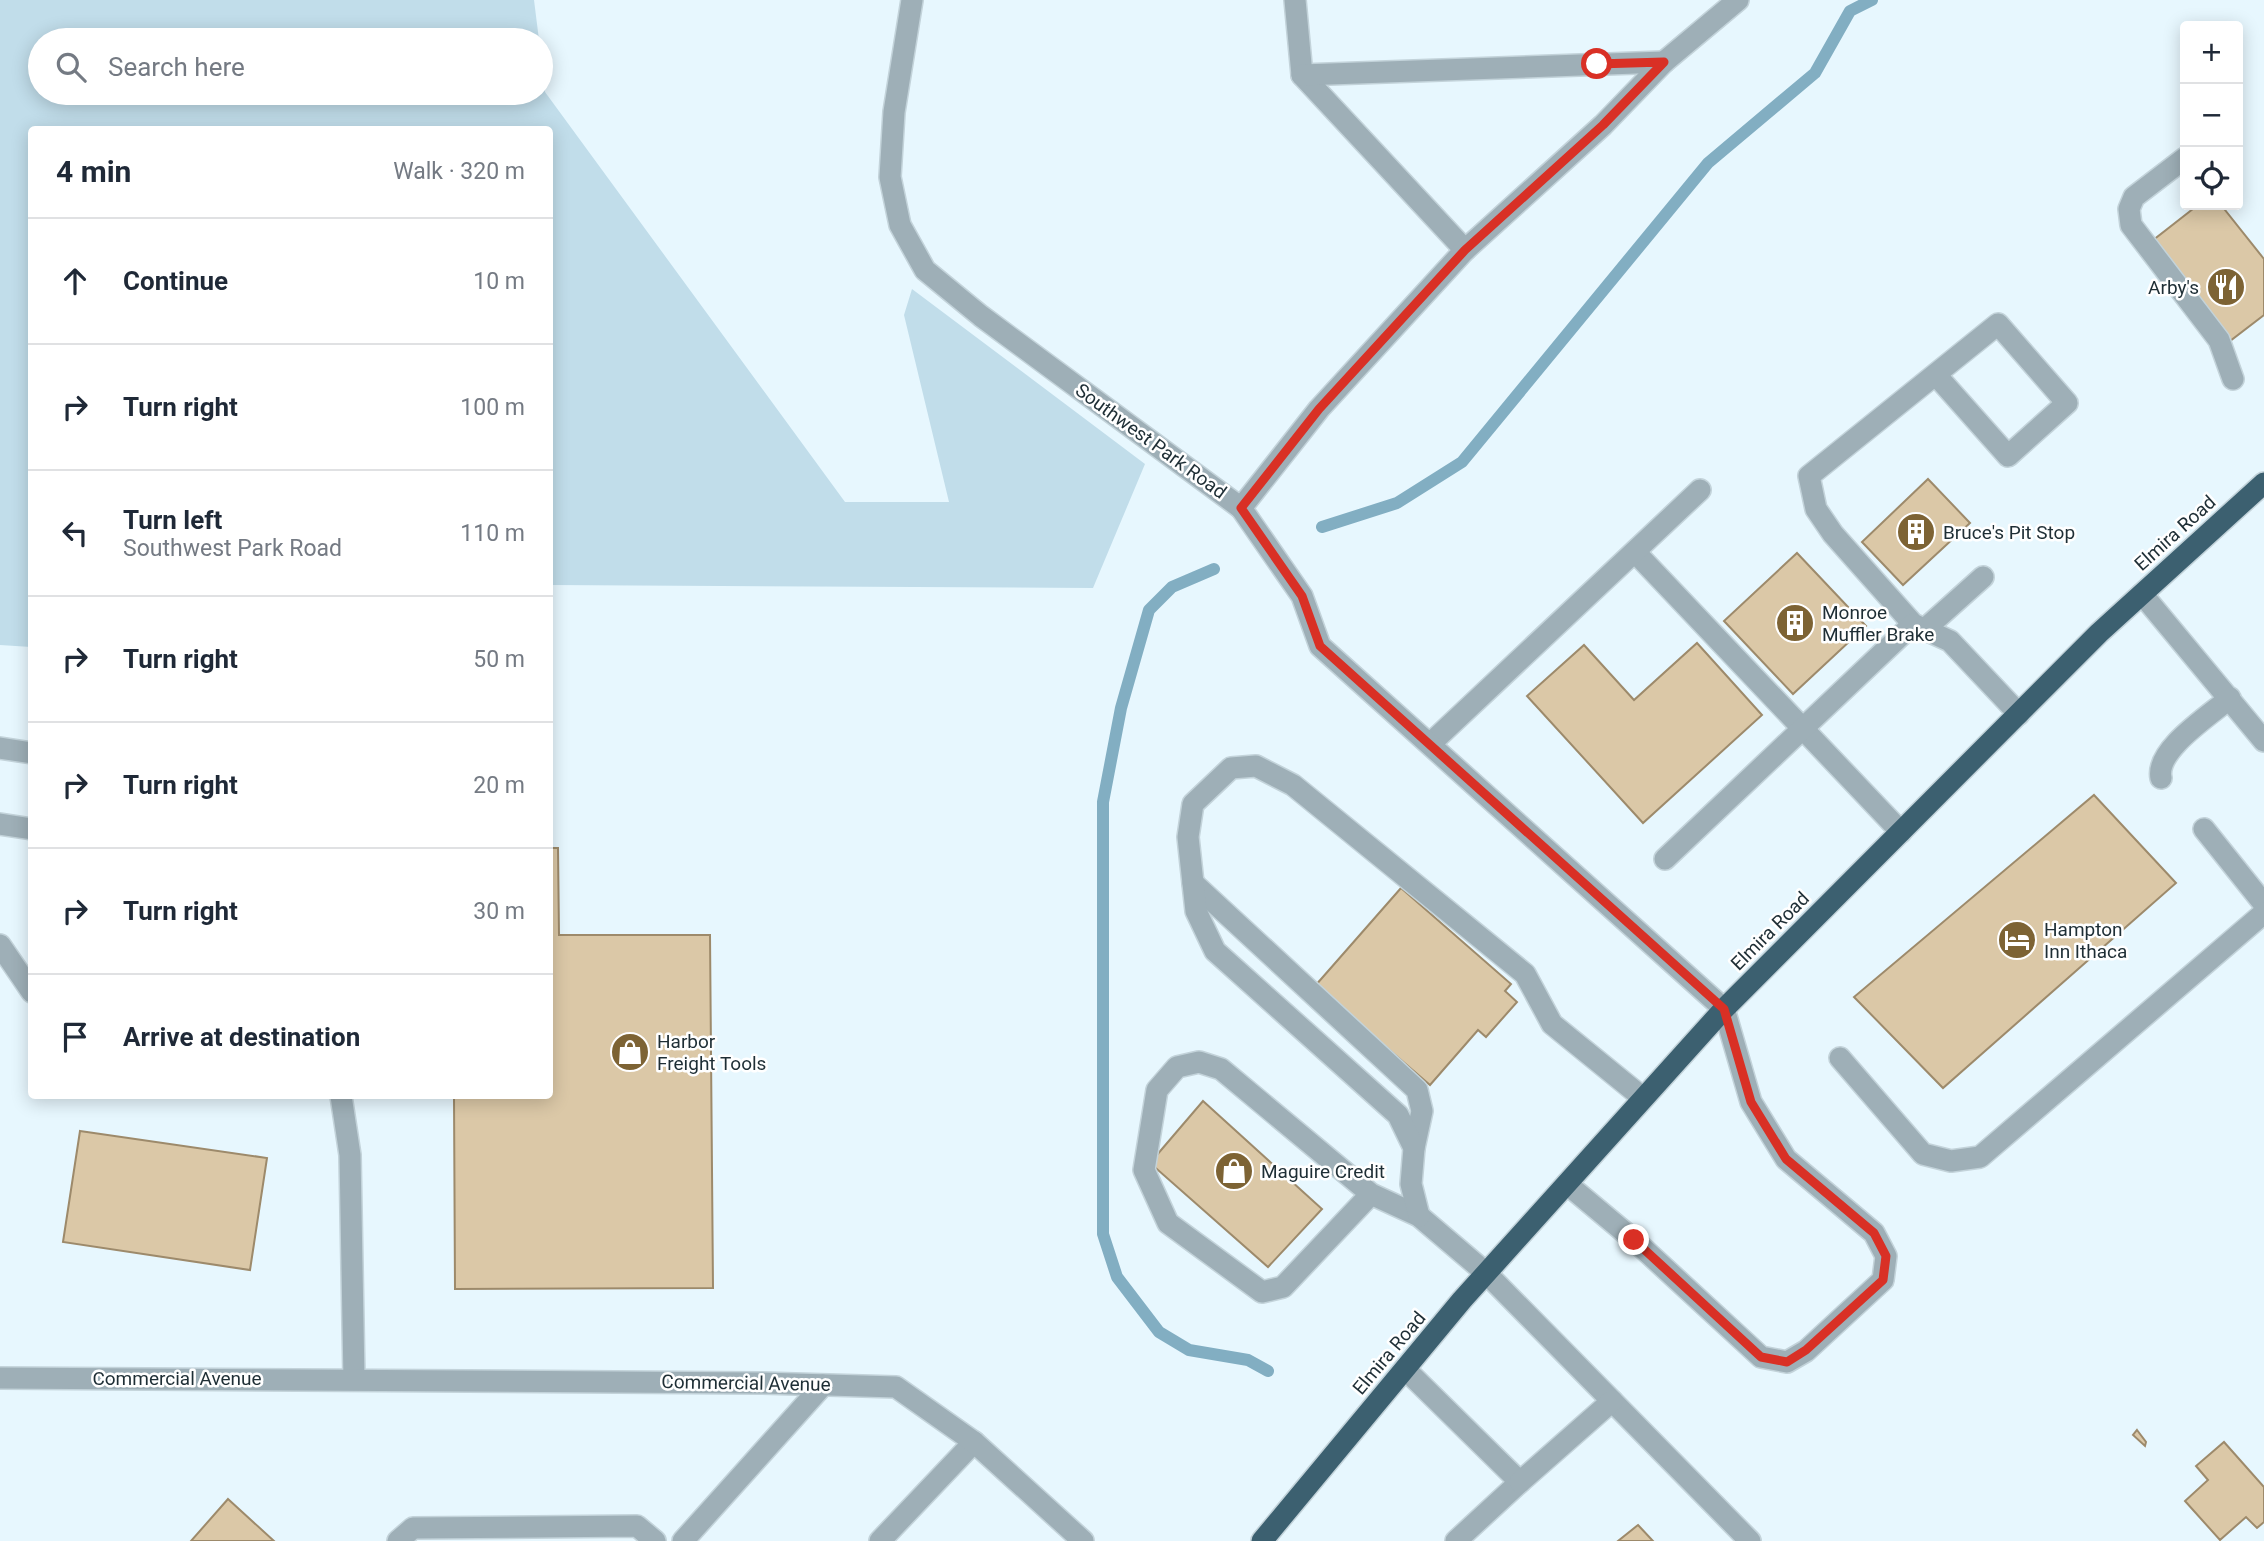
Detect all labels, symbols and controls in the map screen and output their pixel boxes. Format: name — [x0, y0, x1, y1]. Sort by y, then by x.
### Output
map controls — [2180, 21, 2243, 210]
button: + — [2180, 21, 2243, 84]
search box — [28, 28, 553, 105]
icon: search — [52, 48, 90, 86]
route start — [1581, 48, 1612, 79]
text: Search here — [108, 52, 245, 82]
button: − — [2180, 84, 2243, 147]
button: locate — [2180, 147, 2243, 210]
text: 4 min — [56, 154, 131, 189]
text: Walk · 320 m — [393, 158, 525, 185]
icon: ahead — [56, 262, 94, 300]
text: Continue — [123, 266, 228, 296]
restaurant icon: Arby's — [2205, 266, 2247, 308]
text: 10 m — [473, 268, 525, 295]
place label: Arby's — [2148, 276, 2199, 299]
street label: Southwest Park Road — [1071, 379, 1231, 503]
icon: right — [56, 388, 94, 426]
text: Turn right — [123, 392, 238, 422]
text: 100 m — [460, 394, 525, 421]
street label: Elmira Road — [2130, 491, 2220, 575]
text: Turn left — [123, 505, 222, 535]
building icon: Bruce's Pit Stop — [1895, 511, 1937, 553]
icon: left — [56, 514, 94, 552]
text: 110 m — [460, 520, 525, 547]
place label: Bruce's Pit Stop — [1943, 521, 2075, 544]
text: Southwest Park Road — [123, 535, 342, 562]
place label: Monroe Muffler Brake — [1822, 601, 1934, 646]
building icon: Monroe Muffler Brake — [1774, 602, 1816, 644]
icon: right — [56, 640, 94, 678]
text: Turn right — [123, 644, 238, 674]
text: 50 m — [473, 646, 525, 673]
icon: right — [56, 766, 94, 804]
text: Turn right — [123, 770, 238, 800]
text: 20 m — [473, 772, 525, 799]
street label: Elmira Road — [1726, 887, 1814, 975]
icon: right — [56, 892, 94, 930]
text: Turn right — [123, 896, 238, 926]
text: 30 m — [473, 898, 525, 925]
place label: Hampton Inn Ithaca — [2044, 918, 2127, 963]
hotel icon: Hampton Inn Ithaca — [1996, 919, 2038, 961]
icon: arrive — [56, 1018, 94, 1056]
text: Arrive at destination — [123, 1022, 360, 1052]
place label: Harbor Freight Tools — [657, 1030, 766, 1075]
shop icon: Harbor Freight Tools — [609, 1031, 651, 1073]
shop icon: Maguire Credit — [1213, 1150, 1255, 1192]
place label: Maguire Credit — [1261, 1160, 1385, 1183]
route end — [1618, 1224, 1649, 1255]
street label: Elmira Road — [1348, 1307, 1430, 1399]
street label: Commercial Avenue — [92, 1367, 262, 1390]
street label: Commercial Avenue — [661, 1370, 831, 1396]

